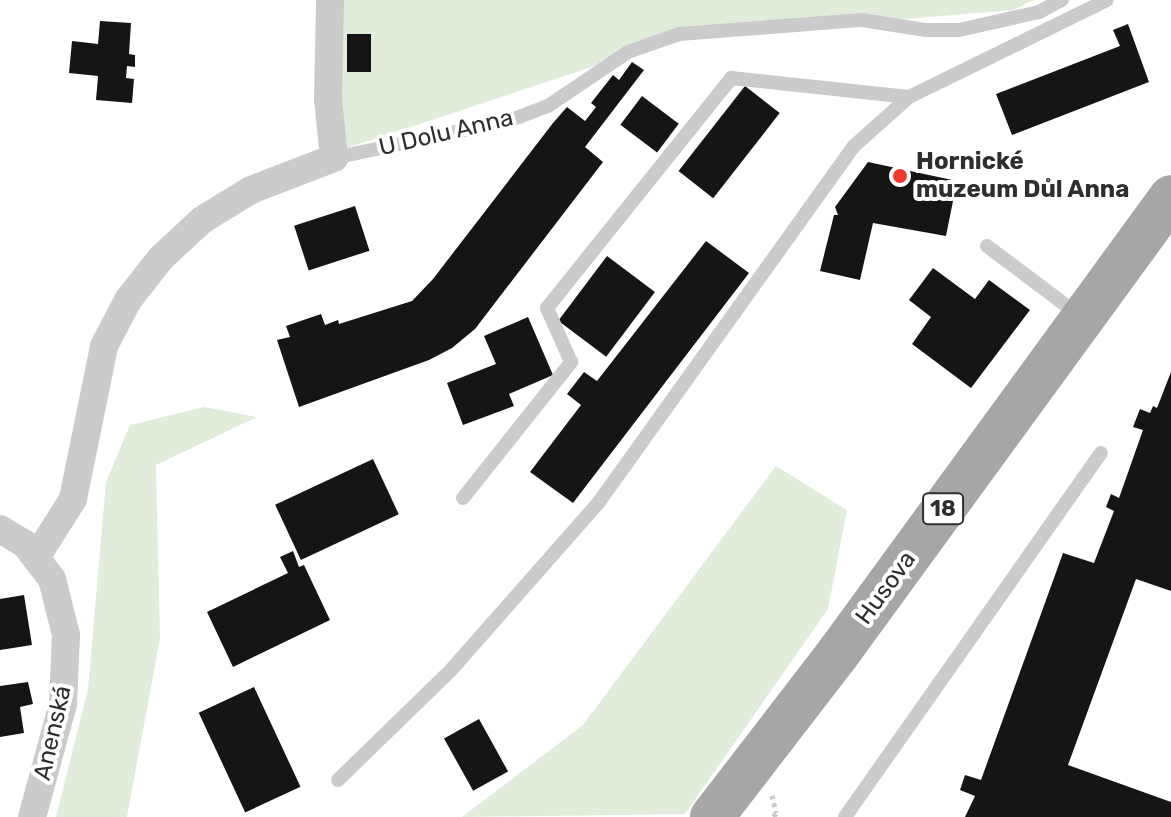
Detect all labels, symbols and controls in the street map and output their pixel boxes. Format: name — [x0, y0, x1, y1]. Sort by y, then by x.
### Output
street label: U Dolu Anna — [376, 103, 516, 163]
place label: Hornické muzeum Důl Anna — [916, 148, 1130, 204]
marker: Hornické muzeum Důl Anna — [891, 167, 909, 185]
road number: 18 — [921, 491, 965, 527]
street label: Husova — [850, 546, 922, 630]
street label: Anenská — [28, 683, 78, 783]

